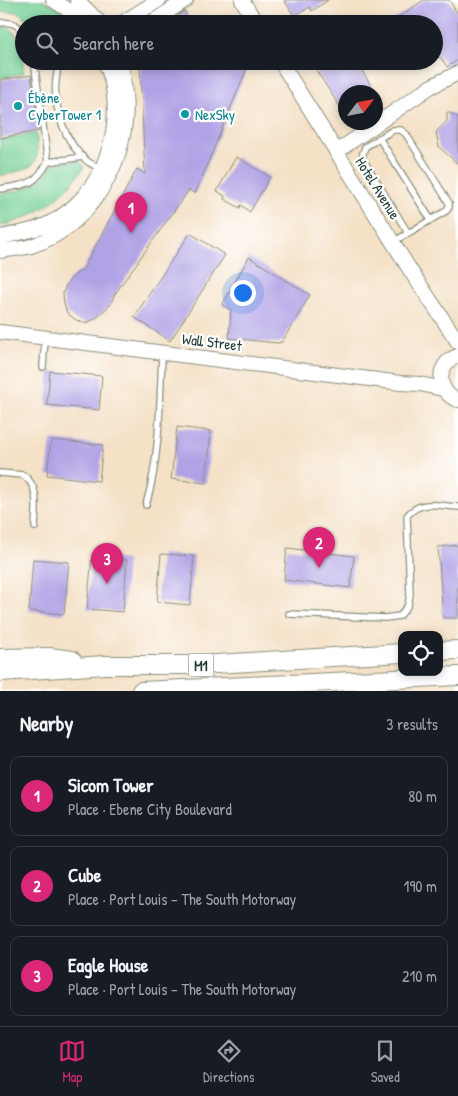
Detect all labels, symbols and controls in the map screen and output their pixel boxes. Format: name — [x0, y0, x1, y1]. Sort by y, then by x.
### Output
search box — [15, 15, 443, 70]
icon: search — [33, 29, 61, 57]
text: Search here — [73, 30, 154, 56]
north arrow — [338, 85, 383, 130]
place label: Ébène CyberTower 1 — [28, 87, 101, 125]
marker: Ébène CyberTower 1 — [12, 100, 24, 112]
place label: NexSky — [195, 104, 235, 125]
marker: NexSky — [179, 108, 191, 120]
street label: Hotel Avenue — [351, 153, 405, 223]
pin: 1 — [115, 192, 147, 233]
your location — [230, 280, 256, 306]
street label: Wall Street — [181, 328, 244, 356]
pin: 2 — [303, 527, 335, 568]
pin: 3 — [91, 543, 123, 584]
map controls — [398, 631, 443, 676]
button: locate — [398, 631, 443, 676]
road number: M1 — [188, 654, 214, 676]
text: Nearby — [20, 709, 73, 738]
text: 3 results — [386, 713, 438, 735]
text: Sicom Tower — [68, 772, 154, 798]
text: 1 — [34, 785, 40, 807]
text: 80 m — [408, 785, 437, 807]
text: Place · Ebene City Boulevard — [68, 798, 232, 820]
text: Cube — [68, 862, 101, 888]
text: 2 — [33, 875, 41, 897]
text: 190 m — [404, 875, 437, 897]
text: Place · Port Louis – The South Motorway — [68, 888, 296, 910]
text: Eagle House — [68, 952, 148, 978]
text: 3 — [33, 965, 41, 987]
text: 210 m — [402, 965, 437, 987]
text: Place · Port Louis – The South Motorway — [68, 978, 296, 1000]
tab: Map — [58, 1037, 86, 1086]
tab: Directions — [203, 1037, 254, 1086]
tab: Saved — [371, 1037, 400, 1086]

